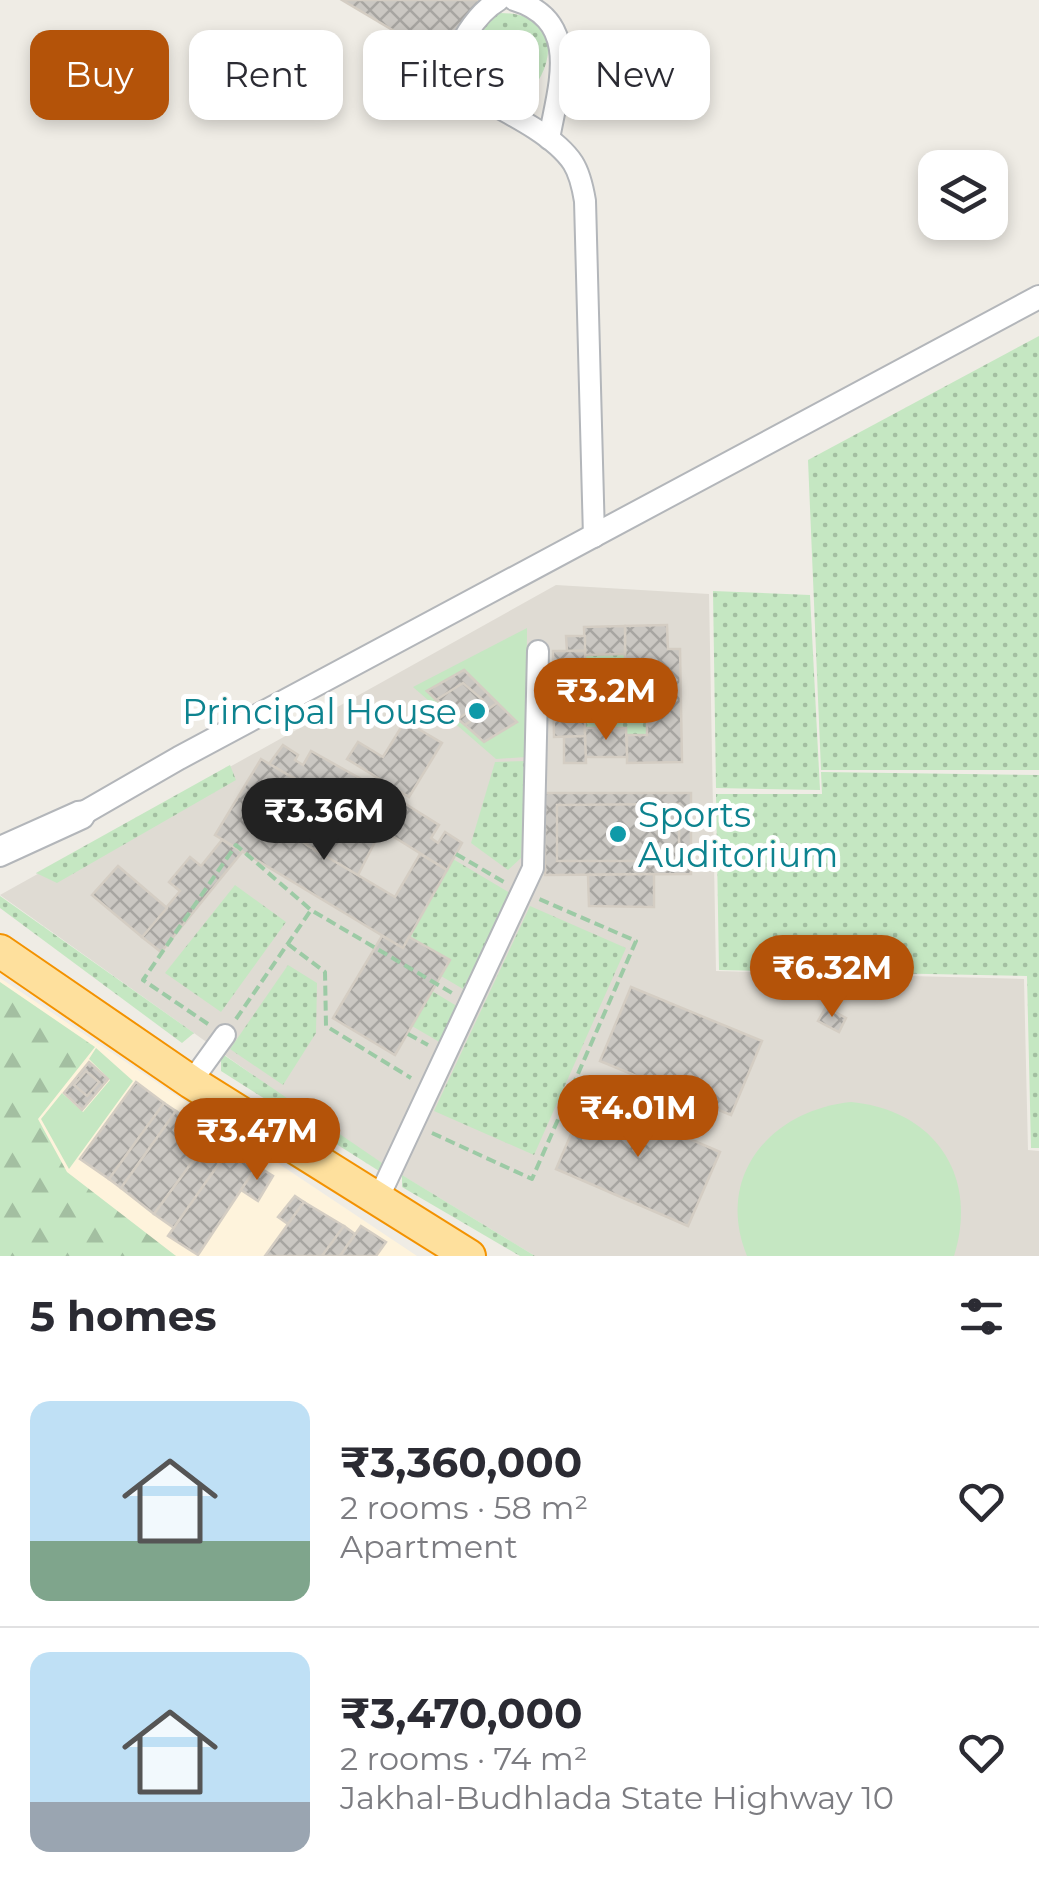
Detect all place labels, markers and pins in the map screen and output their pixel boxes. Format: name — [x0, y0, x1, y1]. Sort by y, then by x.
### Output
pin: ₹3.2M — [536, 658, 676, 743]
place label: Principal House — [182, 690, 457, 733]
marker: Principal House — [466, 700, 488, 722]
pin: ₹3.36M — [243, 778, 405, 863]
place label: Sports Auditorium — [638, 793, 838, 876]
marker: Sports Auditorium — [607, 823, 629, 845]
pin: ₹6.32M — [751, 935, 913, 1020]
pin: ₹4.01M — [557, 1075, 719, 1160]
pin: ₹3.47M — [176, 1098, 338, 1183]

